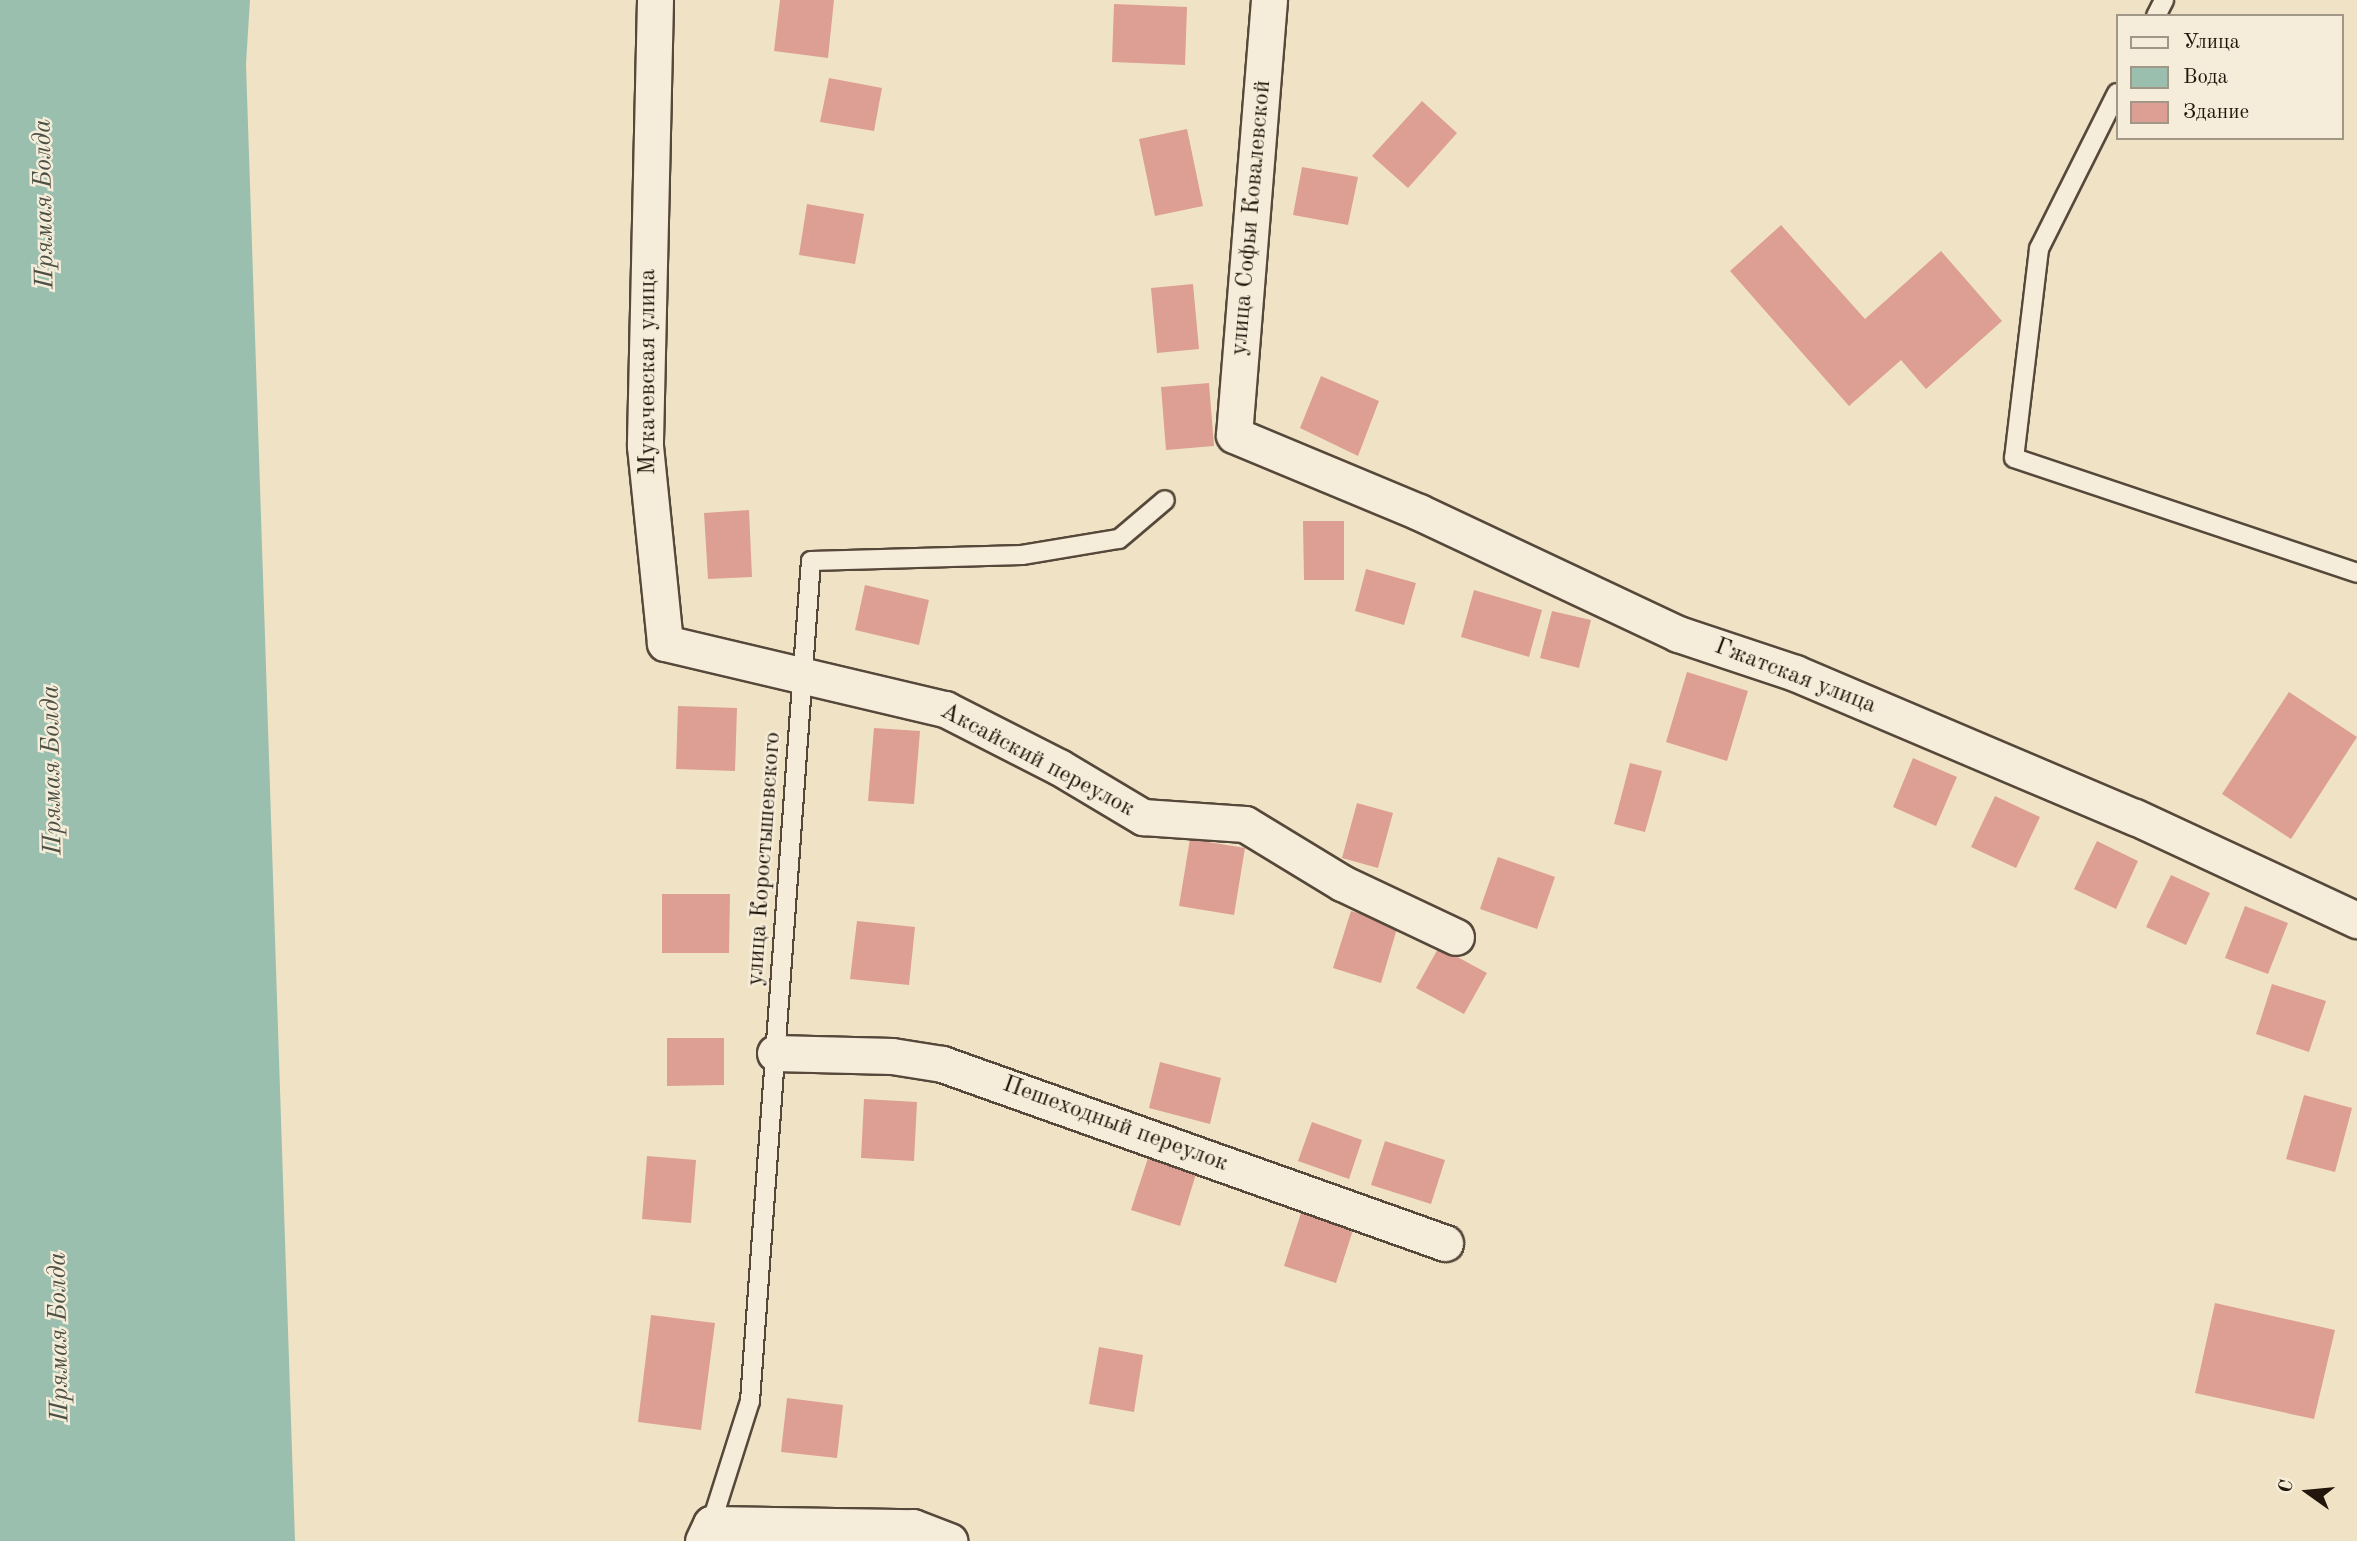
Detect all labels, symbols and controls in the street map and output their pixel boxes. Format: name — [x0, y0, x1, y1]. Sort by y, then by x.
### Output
legend — [2116, 14, 2343, 140]
text: Улица — [2183, 32, 2240, 53]
text: Вода — [2183, 67, 2228, 88]
street label: улица Софьи Ковалевской — [1226, 79, 1278, 357]
text: Здание — [2183, 102, 2249, 123]
water label: Прямая Болда — [28, 119, 62, 289]
street label: Мукачевская улица — [635, 269, 663, 475]
street label: Гжатская улица — [1710, 633, 1880, 721]
water label: Прямая Болда — [36, 685, 70, 855]
street label: Аксайский переулок — [935, 698, 1139, 824]
street label: улица Коростышевского — [742, 731, 788, 987]
street label: Пешеходный переулок — [998, 1071, 1232, 1179]
water label: Прямая Болда — [43, 1252, 77, 1422]
north arrow — [2273, 1457, 2343, 1527]
text: С — [2276, 1478, 2298, 1495]

